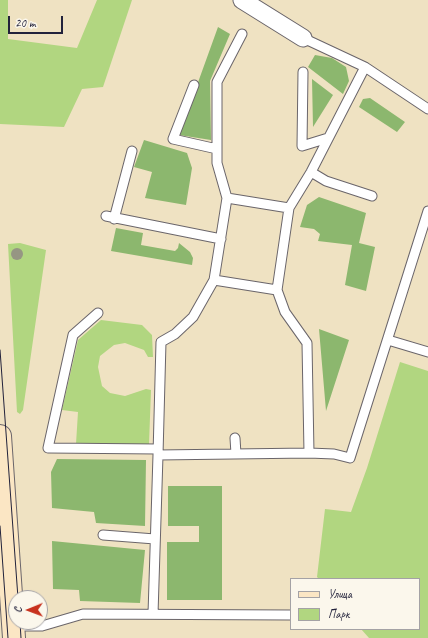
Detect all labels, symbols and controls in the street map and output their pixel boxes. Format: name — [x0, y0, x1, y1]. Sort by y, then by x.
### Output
scale bar — [10, 8, 65, 34]
text: 20 m — [15, 15, 35, 31]
legend — [290, 578, 420, 630]
text: Улица — [328, 586, 352, 602]
north arrow — [8, 590, 48, 630]
text: Парк — [328, 606, 349, 622]
text: С — [10, 607, 24, 613]

